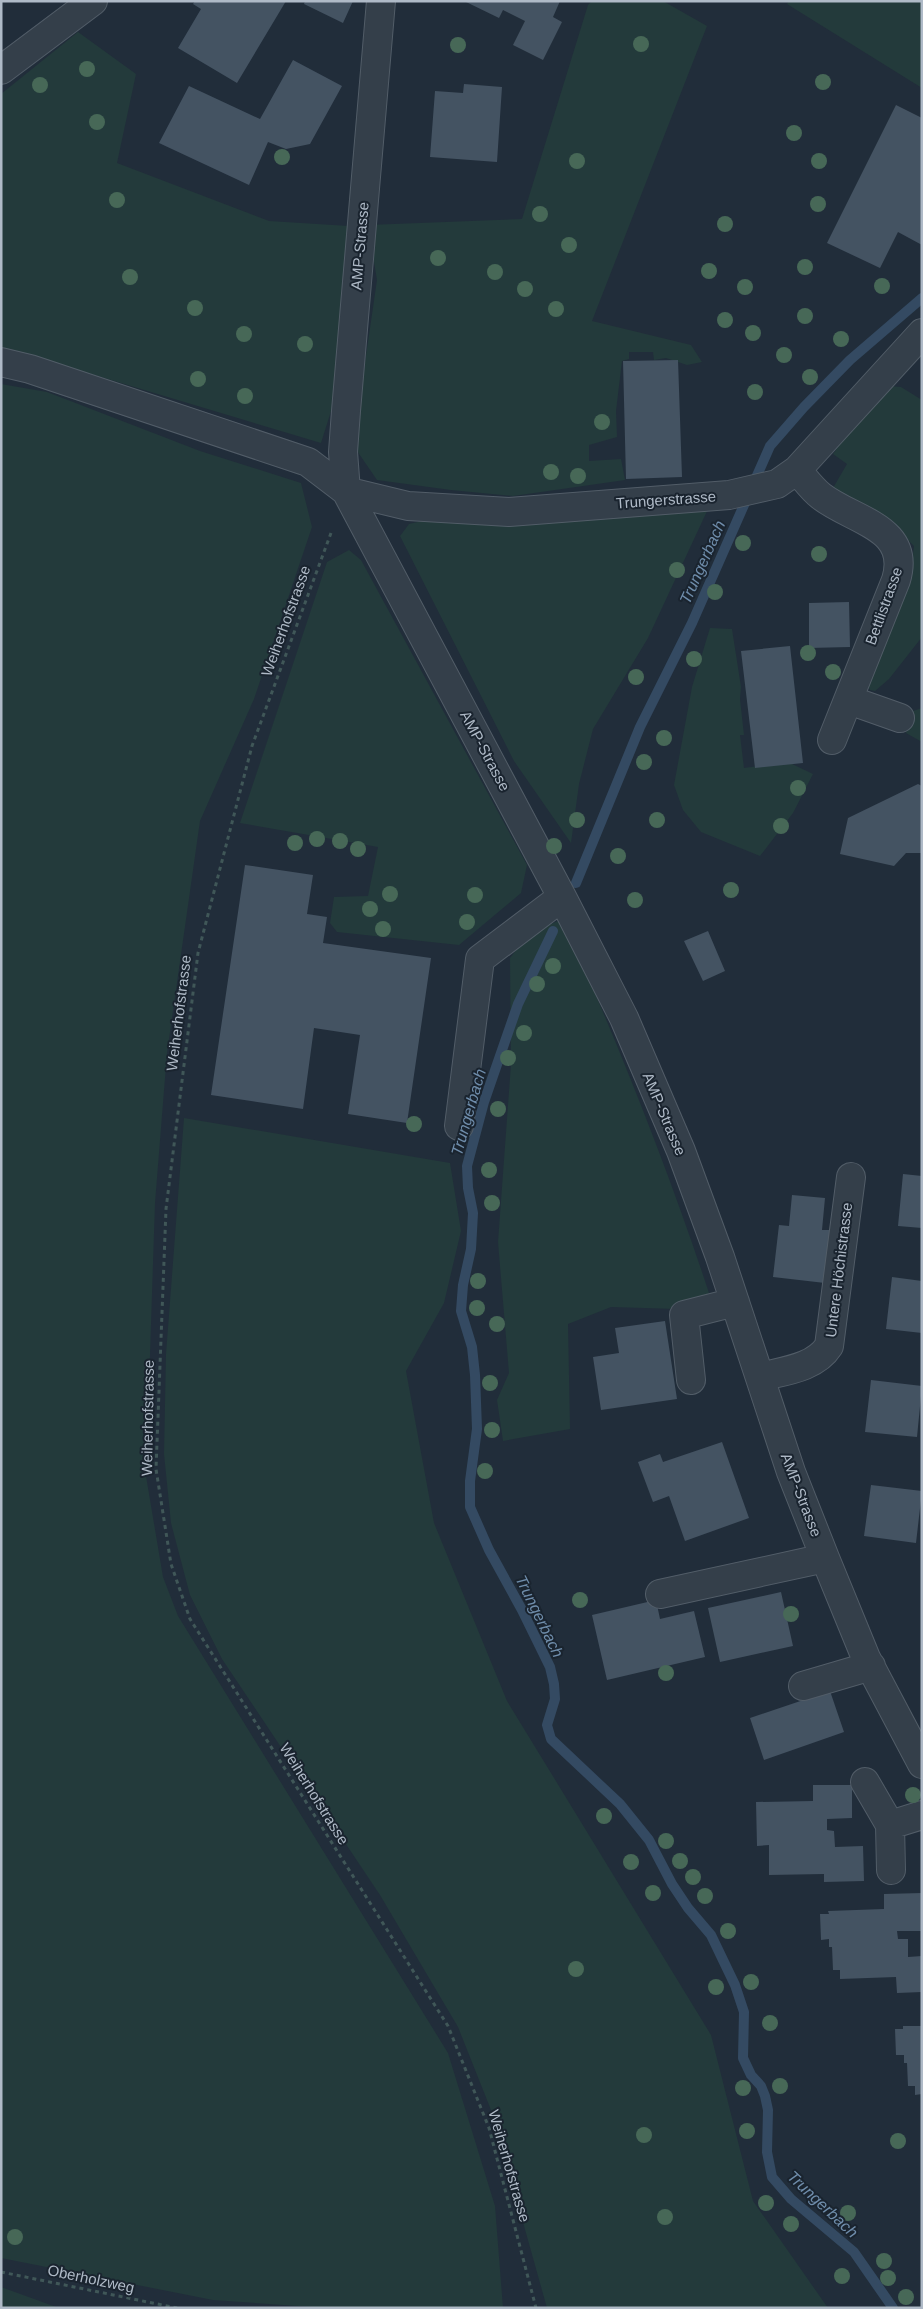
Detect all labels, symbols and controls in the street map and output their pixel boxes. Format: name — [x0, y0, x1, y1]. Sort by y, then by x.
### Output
street label: AMP-Strasse — [347, 201, 372, 291]
street label: Trungerstrasse — [615, 488, 717, 511]
water label: Trungerbach — [676, 518, 728, 607]
street label: Weiherhofstrasse — [258, 563, 313, 678]
street label: Bettlistrasse — [862, 565, 905, 647]
street label: AMP-Strasse — [457, 708, 514, 794]
street label: Weiherhofstrasse — [163, 954, 194, 1072]
water label: Trungerbach — [448, 1067, 489, 1158]
street label: AMP-Strasse — [639, 1070, 690, 1158]
street label: Untere Höchistrasse — [822, 1201, 855, 1338]
street label: Weiherhofstrasse — [138, 1360, 157, 1476]
street label: AMP-Strasse — [778, 1451, 825, 1539]
water label: Trungerbach — [512, 1572, 567, 1660]
street label: Weiherhofstrasse — [276, 1740, 352, 1848]
street label: Weiherhofstrasse — [485, 2108, 534, 2224]
water label: Trungerbach — [784, 2168, 861, 2241]
street label: Oberholzweg — [46, 2261, 136, 2296]

